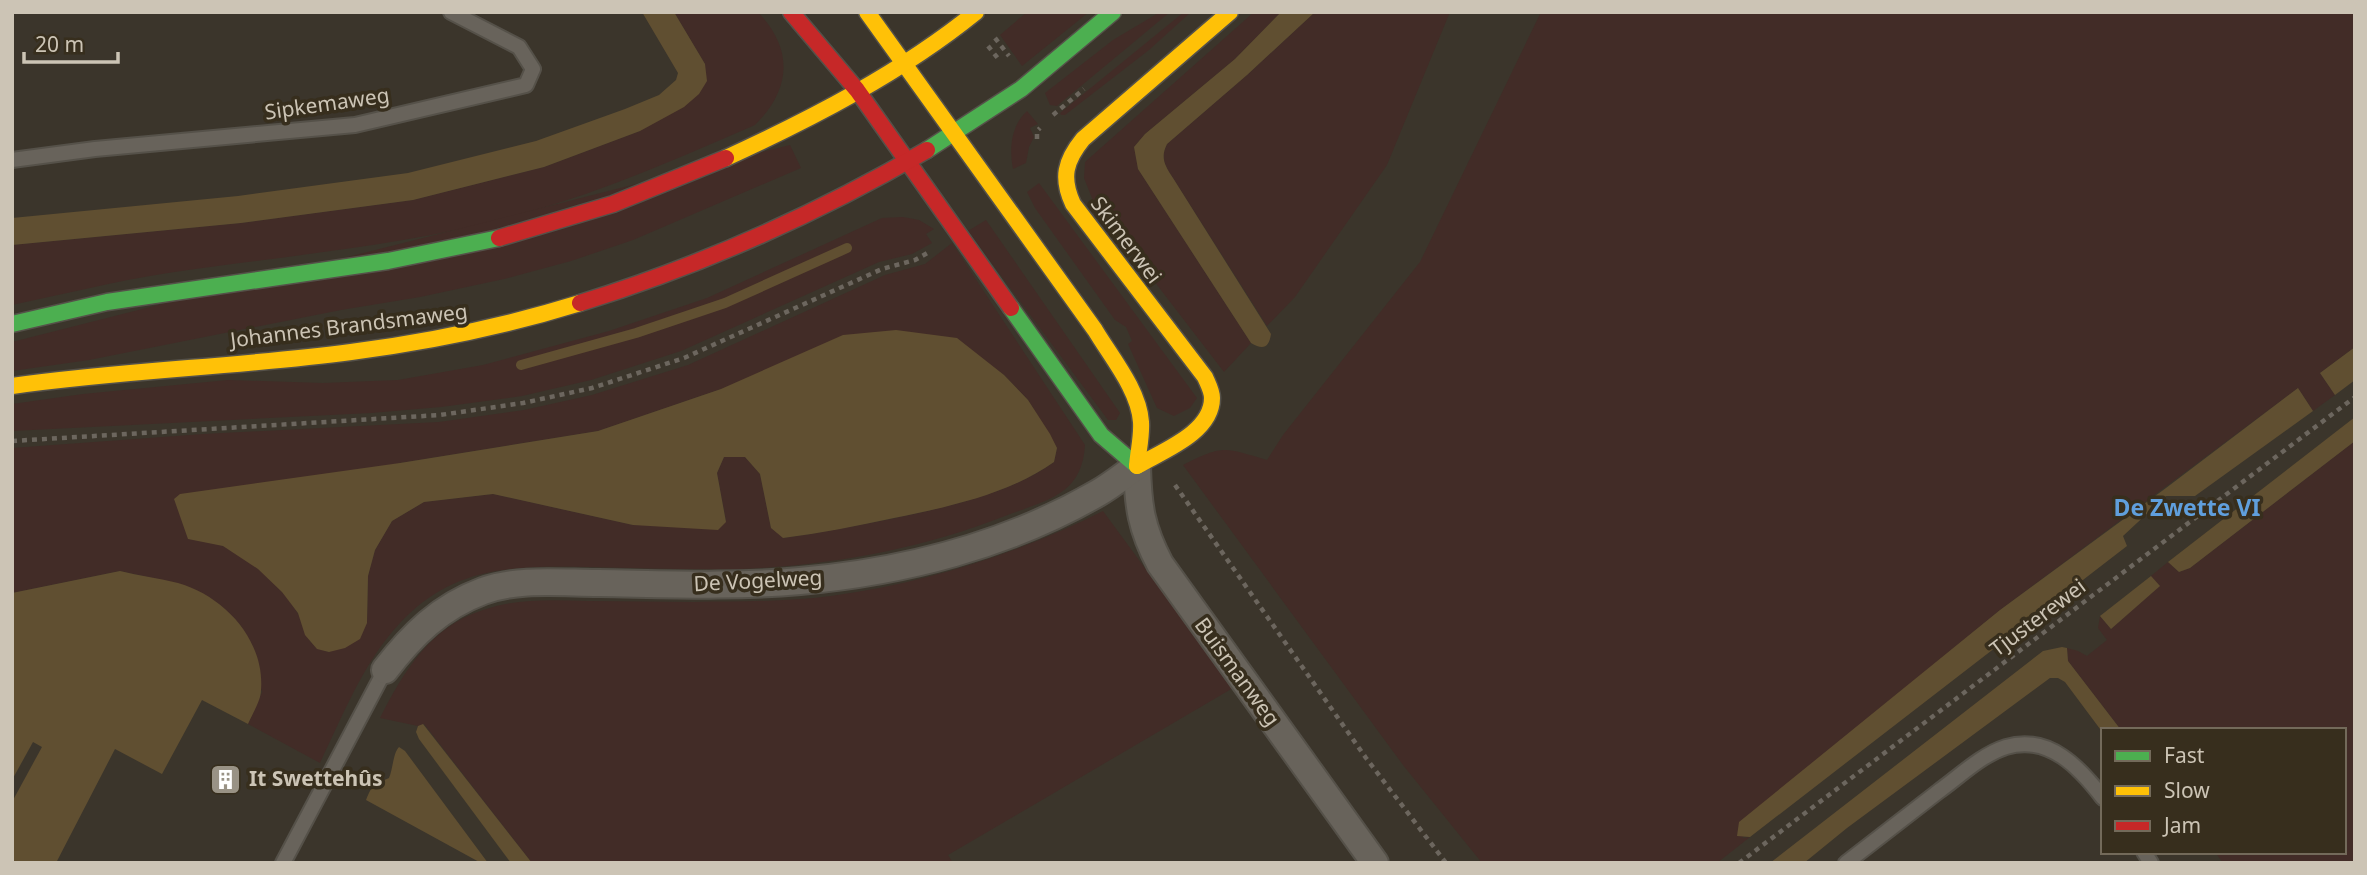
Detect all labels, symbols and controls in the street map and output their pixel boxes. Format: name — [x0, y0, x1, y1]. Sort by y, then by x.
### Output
scale bar — [24, 21, 119, 65]
text: 20 m — [35, 30, 84, 58]
street label: Sipkemaweg — [263, 80, 391, 126]
street label: Skimerwei — [1085, 190, 1169, 289]
street label: Johannes Brandsmaweg — [227, 297, 469, 354]
district label: De Zwette VI — [2114, 491, 2260, 523]
street label: De Vogelweg — [693, 563, 823, 597]
street label: Tjusterewei — [1984, 572, 2091, 662]
street label: Buismanweg — [1189, 612, 1287, 731]
legend — [2101, 728, 2346, 854]
text: Fast — [2164, 741, 2205, 769]
building icon: It Swettehûs — [209, 762, 243, 796]
place label: It Swettehûs — [249, 764, 382, 792]
text: Slow — [2164, 776, 2210, 804]
text: Jam — [2162, 811, 2201, 839]

